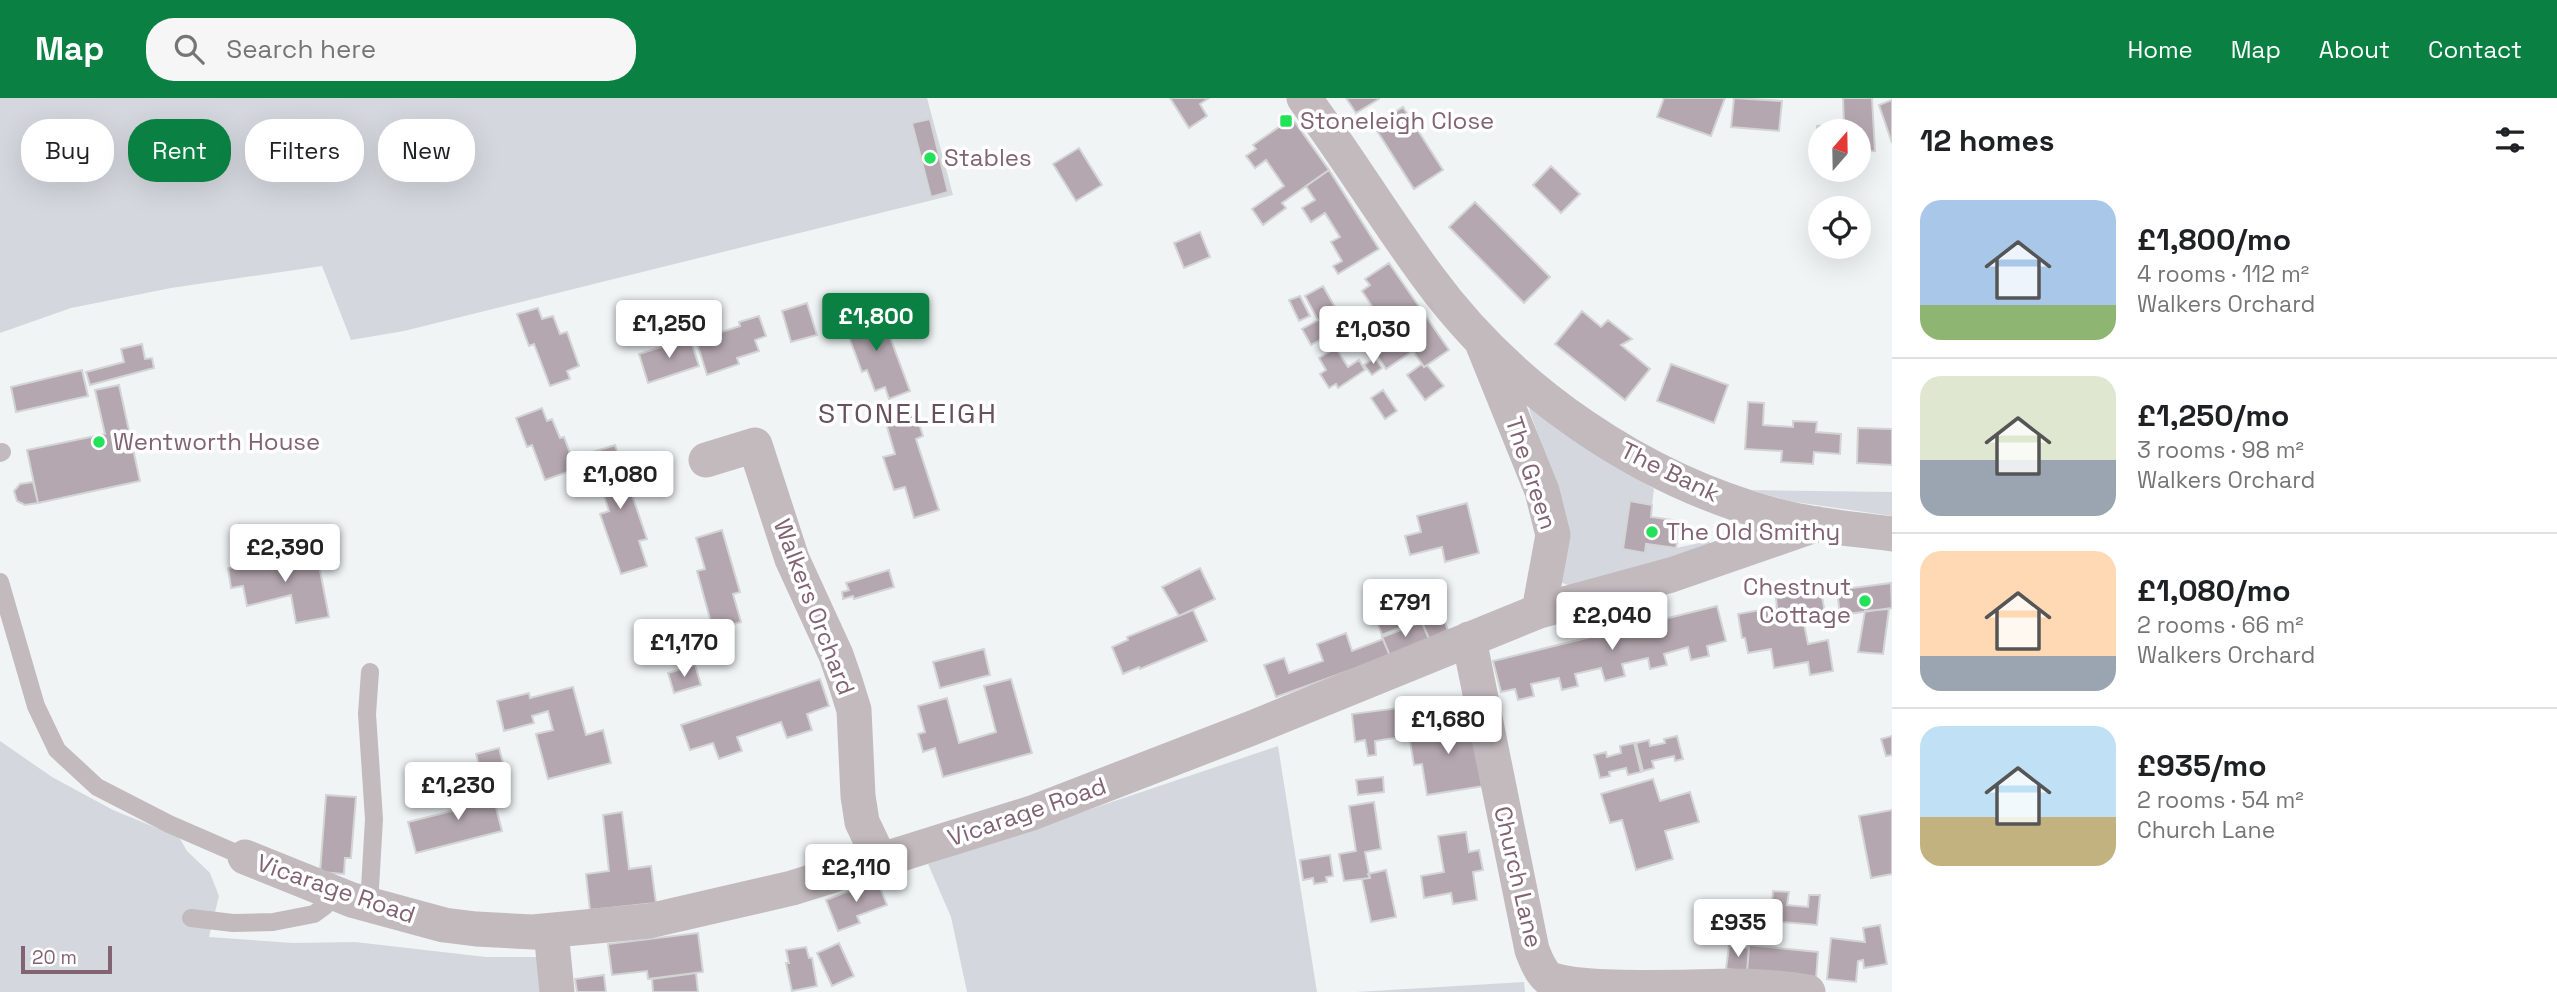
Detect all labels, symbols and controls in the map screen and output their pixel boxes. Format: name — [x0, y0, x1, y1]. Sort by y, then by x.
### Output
search box — [146, 18, 636, 81]
text: Map — [35, 28, 104, 70]
icon: search — [170, 30, 208, 68]
text: Search here — [226, 32, 376, 66]
text: Home — [2127, 34, 2193, 65]
text: Map — [2231, 34, 2281, 65]
text: About — [2319, 34, 2390, 65]
text: Contact — [2428, 34, 2522, 65]
place label: Stoneleigh Close — [1300, 105, 1494, 136]
marker: Stoneleigh Close — [1278, 113, 1294, 129]
chip: Buy — [21, 119, 114, 182]
chip: Rent — [128, 119, 231, 182]
chip: Filters — [245, 119, 364, 182]
chip: New — [378, 119, 475, 182]
north arrow — [1808, 119, 1871, 182]
map controls — [1808, 119, 1871, 259]
text: 12 homes — [1920, 121, 2055, 160]
icon: filters — [2491, 121, 2529, 159]
place label: Stables — [944, 142, 1032, 173]
marker: Stables — [922, 150, 938, 166]
button: locate — [1808, 196, 1871, 259]
text: £1,800/mo — [2137, 220, 2291, 259]
icon: home — [1976, 228, 2060, 312]
text: 4 rooms · 112 m² — [2137, 259, 2309, 289]
text: Walkers Orchard — [2137, 289, 2315, 319]
pin: £1,800 — [819, 294, 933, 353]
pin: £1,250 — [612, 300, 726, 360]
text: £1,800 — [838, 301, 914, 331]
pin: £1,030 — [1316, 306, 1430, 366]
text: £1,250 — [632, 308, 706, 338]
text: £1,030 — [1335, 314, 1411, 344]
district label: STONELEIGH — [818, 395, 998, 431]
text: £1,250/mo — [2137, 396, 2289, 435]
icon: home — [1976, 404, 2060, 488]
street label: The Green — [1499, 413, 1564, 533]
place label: Wentworth House — [113, 426, 320, 457]
marker: Wentworth House — [91, 434, 107, 450]
street label: The Bank — [1616, 434, 1725, 509]
text: 3 rooms · 98 m² — [2137, 435, 2304, 465]
pin: £1,080 — [563, 452, 677, 511]
text: £1,080 — [582, 459, 658, 489]
text: Walkers Orchard — [2137, 465, 2315, 495]
street label: Walkers Orchard — [767, 514, 862, 699]
place label: The Old Smithy — [1666, 516, 1840, 547]
pin: £2,390 — [228, 524, 342, 584]
marker: The Old Smithy — [1644, 524, 1660, 540]
text: £2,390 — [246, 532, 324, 562]
place label: Chestnut Cottage — [1743, 571, 1851, 630]
text: £1,080/mo — [2137, 571, 2291, 610]
icon: home — [1976, 579, 2060, 663]
pin: £791 — [1364, 580, 1446, 639]
text: £791 — [1379, 587, 1431, 617]
pin: £2,040 — [1555, 592, 1669, 652]
marker: Chestnut Cottage — [1857, 593, 1873, 609]
text: £2,040 — [1572, 600, 1652, 630]
text: 2 rooms · 66 m² — [2137, 610, 2304, 640]
pin: £1,170 — [627, 620, 741, 679]
text: £1,170 — [650, 627, 718, 657]
text: Walkers Orchard — [2137, 640, 2315, 670]
pin: £1,680 — [1391, 696, 1505, 756]
text: £1,680 — [1411, 704, 1485, 734]
text: £935/mo — [2137, 746, 2267, 785]
icon: home — [1976, 754, 2060, 838]
pin: £1,230 — [401, 762, 515, 822]
text: £1,230 — [421, 770, 495, 800]
street label: Vicarage Road — [943, 770, 1110, 853]
text: 2 rooms · 54 m² — [2137, 785, 2304, 815]
street label: Church Lane — [1487, 803, 1550, 951]
text: Church Lane — [2137, 815, 2275, 845]
pin: £2,110 — [799, 844, 913, 904]
street label: Vicarage Road — [253, 847, 420, 930]
text: £2,110 — [821, 852, 891, 882]
pin: £935 — [1697, 900, 1779, 959]
text: £935 — [1710, 907, 1766, 937]
scale bar — [21, 943, 112, 975]
text: 20 m — [32, 945, 77, 970]

